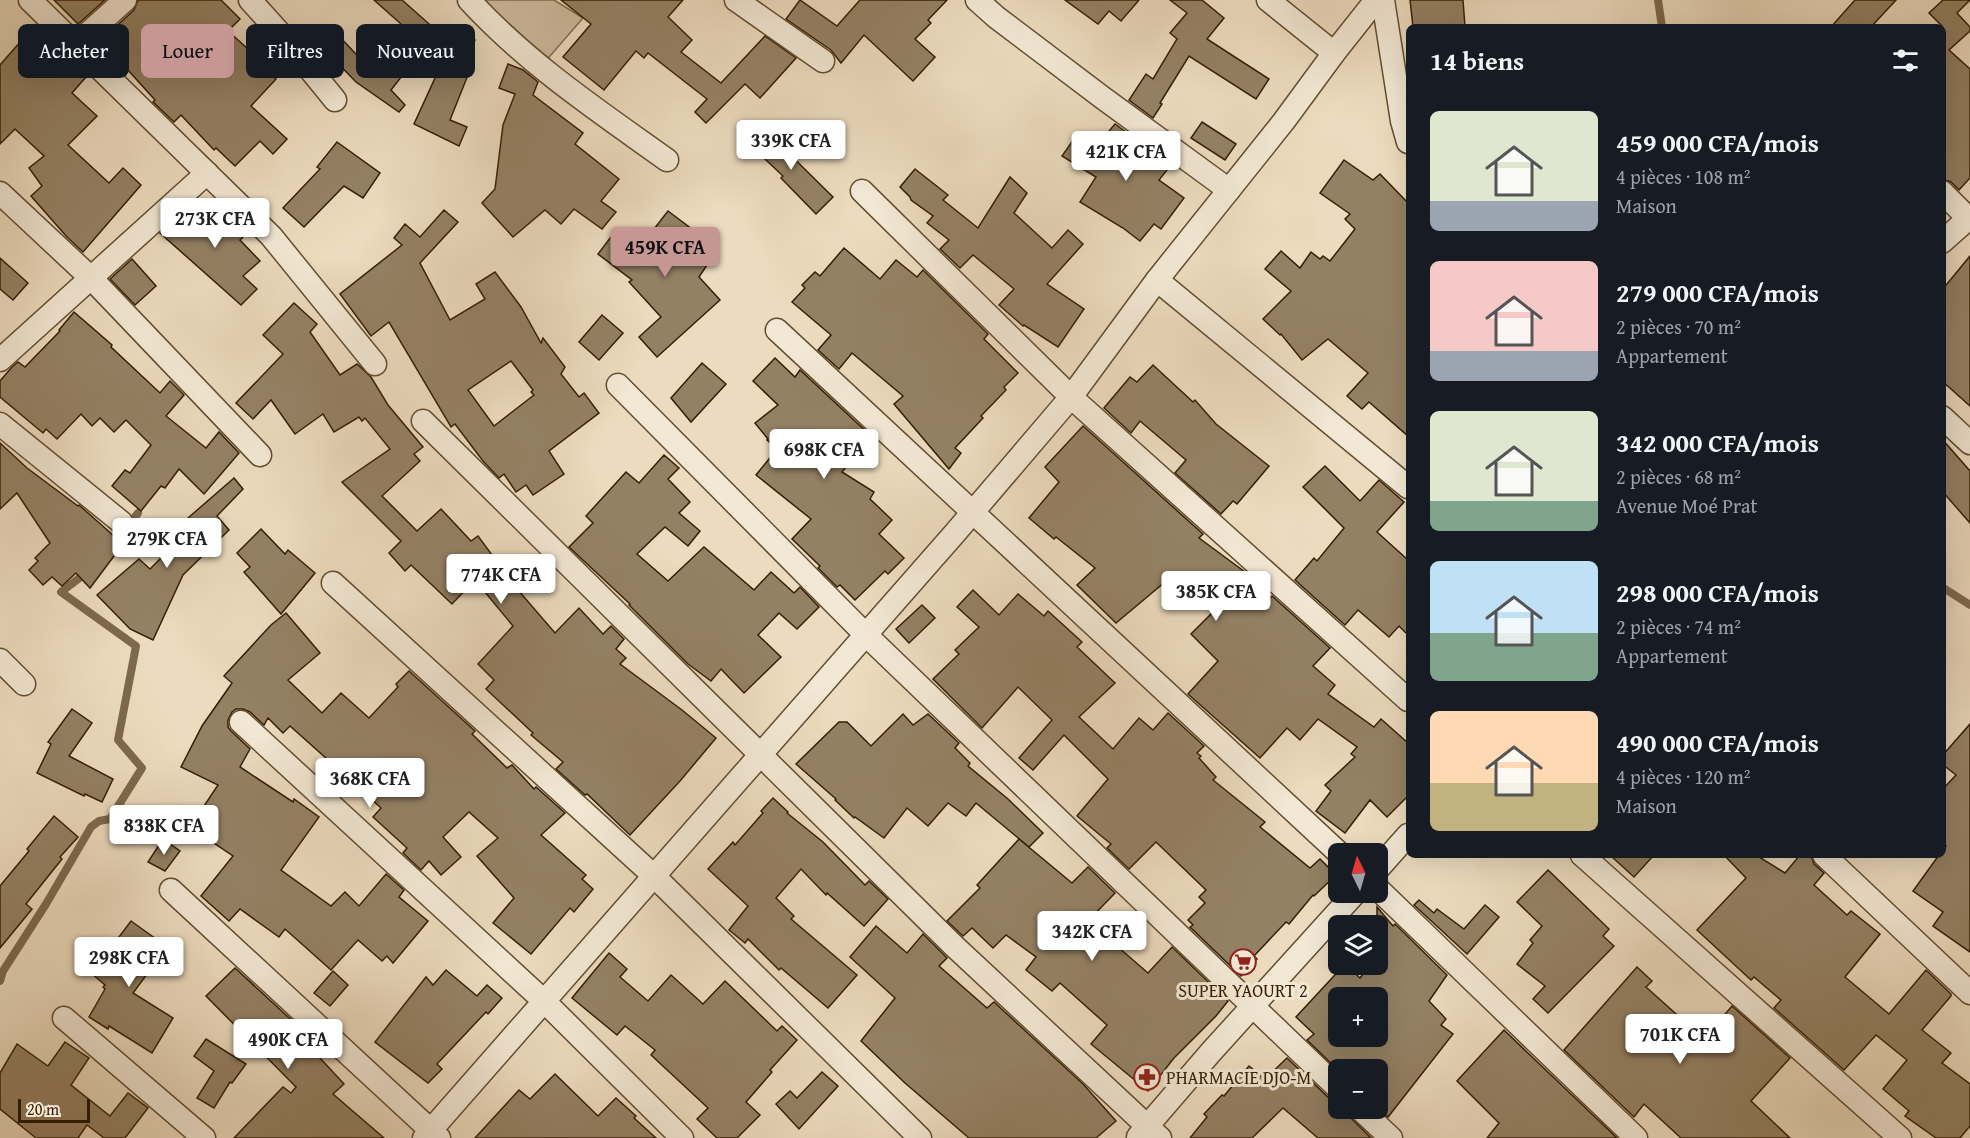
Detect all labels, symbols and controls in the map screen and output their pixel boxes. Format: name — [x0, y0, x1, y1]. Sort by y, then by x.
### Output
chip: Acheter — [18, 24, 129, 78]
chip: Louer — [141, 24, 234, 78]
chip: Filtres — [246, 24, 344, 78]
chip: Nouveau — [356, 24, 475, 78]
text: 14 biens — [1430, 41, 1524, 80]
icon: filters — [1889, 44, 1922, 77]
pin: 339K CFA — [729, 120, 853, 171]
text: 459 000 CFA/mois — [1616, 123, 1819, 162]
text: 339K CFA — [750, 125, 832, 154]
pin: 421K CFA — [1064, 131, 1188, 182]
icon: home — [1478, 135, 1550, 207]
text: 421K CFA — [1085, 136, 1167, 165]
text: 4 pièces · 108 m² — [1616, 162, 1751, 191]
text: Maison — [1616, 191, 1677, 220]
pin: 273K CFA — [153, 198, 277, 249]
text: 273K CFA — [174, 203, 256, 232]
pin: 459K CFA — [603, 227, 727, 278]
text: 459K CFA — [624, 232, 706, 261]
text: 279 000 CFA/mois — [1616, 273, 1819, 312]
icon: home — [1478, 285, 1550, 357]
text: 2 pièces · 70 m² — [1616, 312, 1741, 341]
text: Appartement — [1616, 341, 1728, 370]
text: 342 000 CFA/mois — [1616, 423, 1819, 462]
pin: 698K CFA — [762, 429, 886, 480]
text: 698K CFA — [783, 434, 865, 463]
icon: home — [1478, 435, 1550, 507]
text: 2 pièces · 68 m² — [1616, 462, 1741, 491]
text: Avenue Moé Prat — [1616, 491, 1758, 520]
pin: 279K CFA — [105, 518, 229, 569]
text: 279K CFA — [126, 523, 208, 552]
pin: 774K CFA — [439, 554, 563, 605]
text: 774K CFA — [460, 559, 542, 588]
pin: 385K CFA — [1154, 571, 1278, 622]
text: 298 000 CFA/mois — [1616, 573, 1819, 612]
text: 385K CFA — [1175, 576, 1257, 605]
icon: home — [1478, 585, 1550, 657]
text: 2 pièces · 74 m² — [1616, 612, 1741, 641]
text: Appartement — [1616, 641, 1728, 670]
text: 490 000 CFA/mois — [1616, 723, 1819, 762]
icon: home — [1478, 735, 1550, 807]
pin: 368K CFA — [308, 758, 432, 809]
text: 4 pièces · 120 m² — [1616, 762, 1751, 791]
text: 368K CFA — [329, 763, 411, 792]
text: Maison — [1616, 791, 1677, 820]
pin: 838K CFA — [102, 805, 226, 856]
text: 838K CFA — [123, 810, 205, 839]
north arrow — [1328, 843, 1388, 903]
map controls — [1328, 843, 1388, 1119]
pin: 342K CFA — [1030, 911, 1154, 962]
button: layers — [1328, 915, 1388, 975]
text: 342K CFA — [1051, 916, 1133, 945]
pin: 298K CFA — [67, 937, 191, 988]
text: 298K CFA — [88, 942, 170, 971]
supermarket icon: SUPER YAOURT 2 — [1228, 947, 1258, 977]
place label: SUPER YAOURT 2 — [1178, 977, 1308, 1004]
button: + — [1328, 987, 1388, 1047]
pin: 701K CFA — [1618, 1014, 1742, 1065]
pin: 490K CFA — [226, 1019, 350, 1070]
text: 701K CFA — [1639, 1019, 1721, 1048]
text: 490K CFA — [247, 1024, 329, 1053]
button: − — [1328, 1059, 1388, 1119]
pharmacy icon: PHARMACIE DJO-M — [1132, 1062, 1162, 1092]
place label: PHARMACIE DJO-M — [1166, 1064, 1311, 1091]
scale bar — [18, 1096, 90, 1124]
text: 20 m — [27, 1097, 59, 1121]

